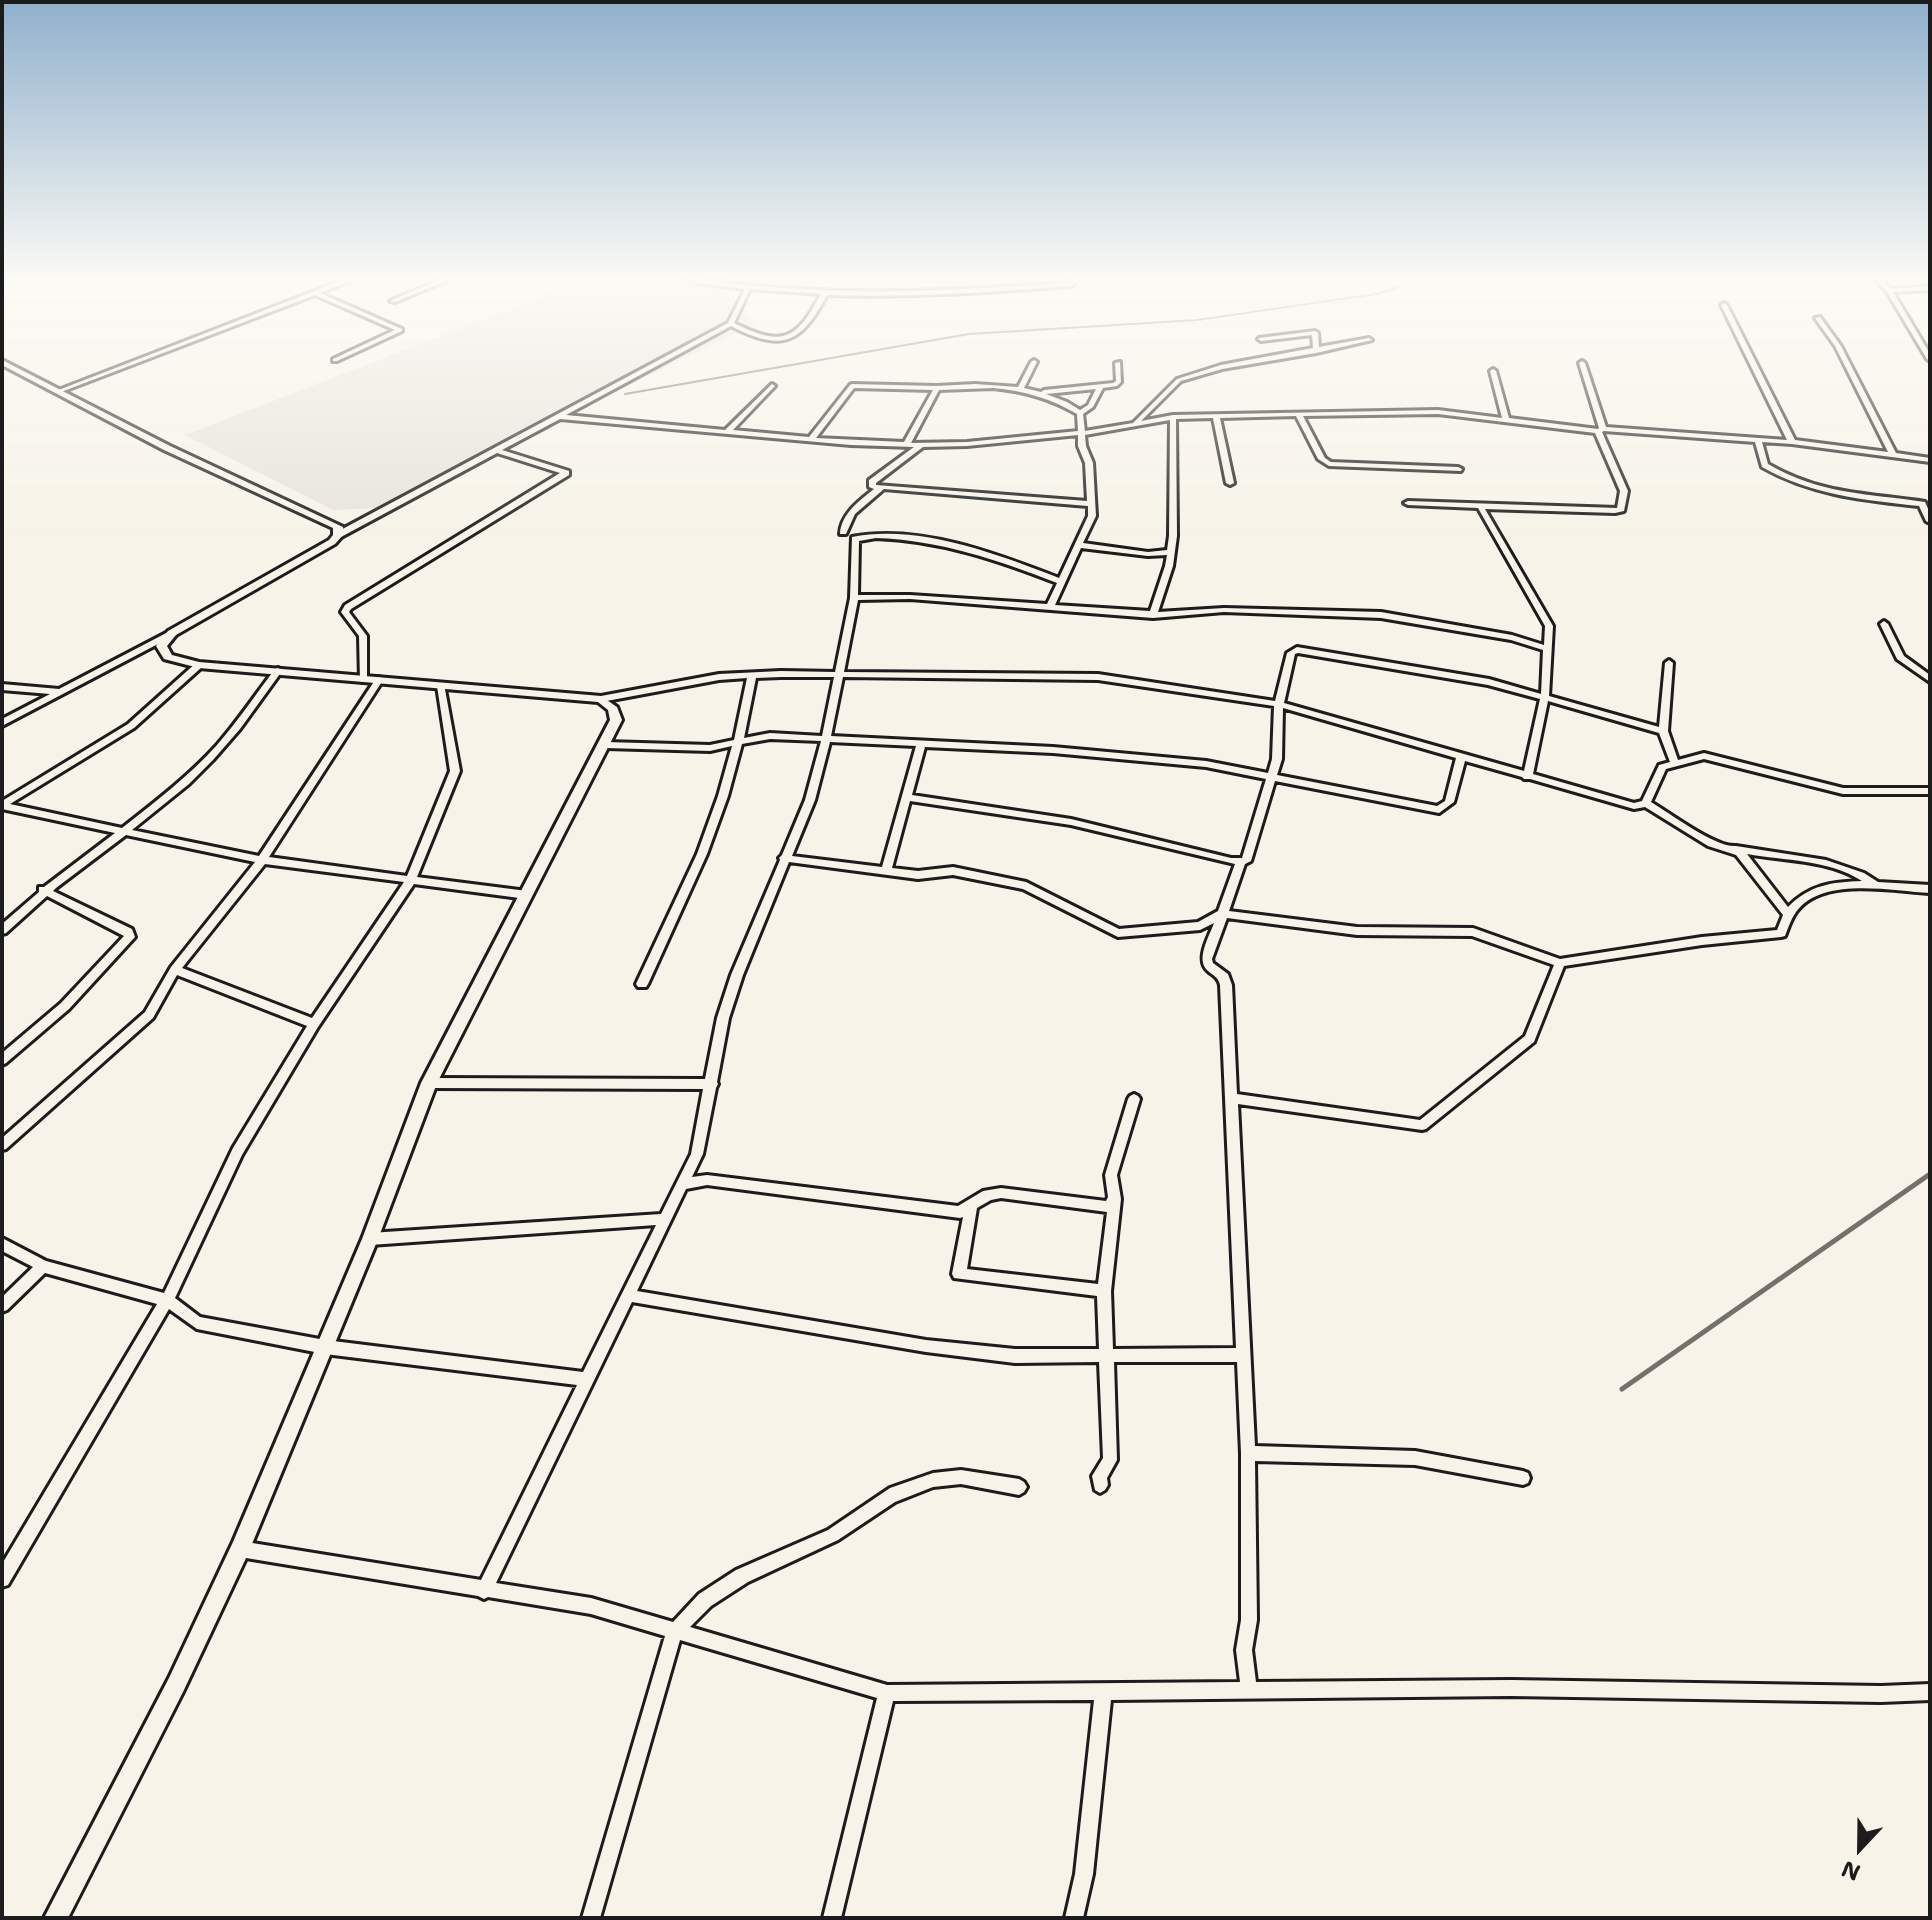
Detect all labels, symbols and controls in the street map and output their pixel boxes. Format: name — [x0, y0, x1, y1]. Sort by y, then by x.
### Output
north arrow — [1820, 1808, 1900, 1888]
text: N — [1837, 1854, 1864, 1887]

